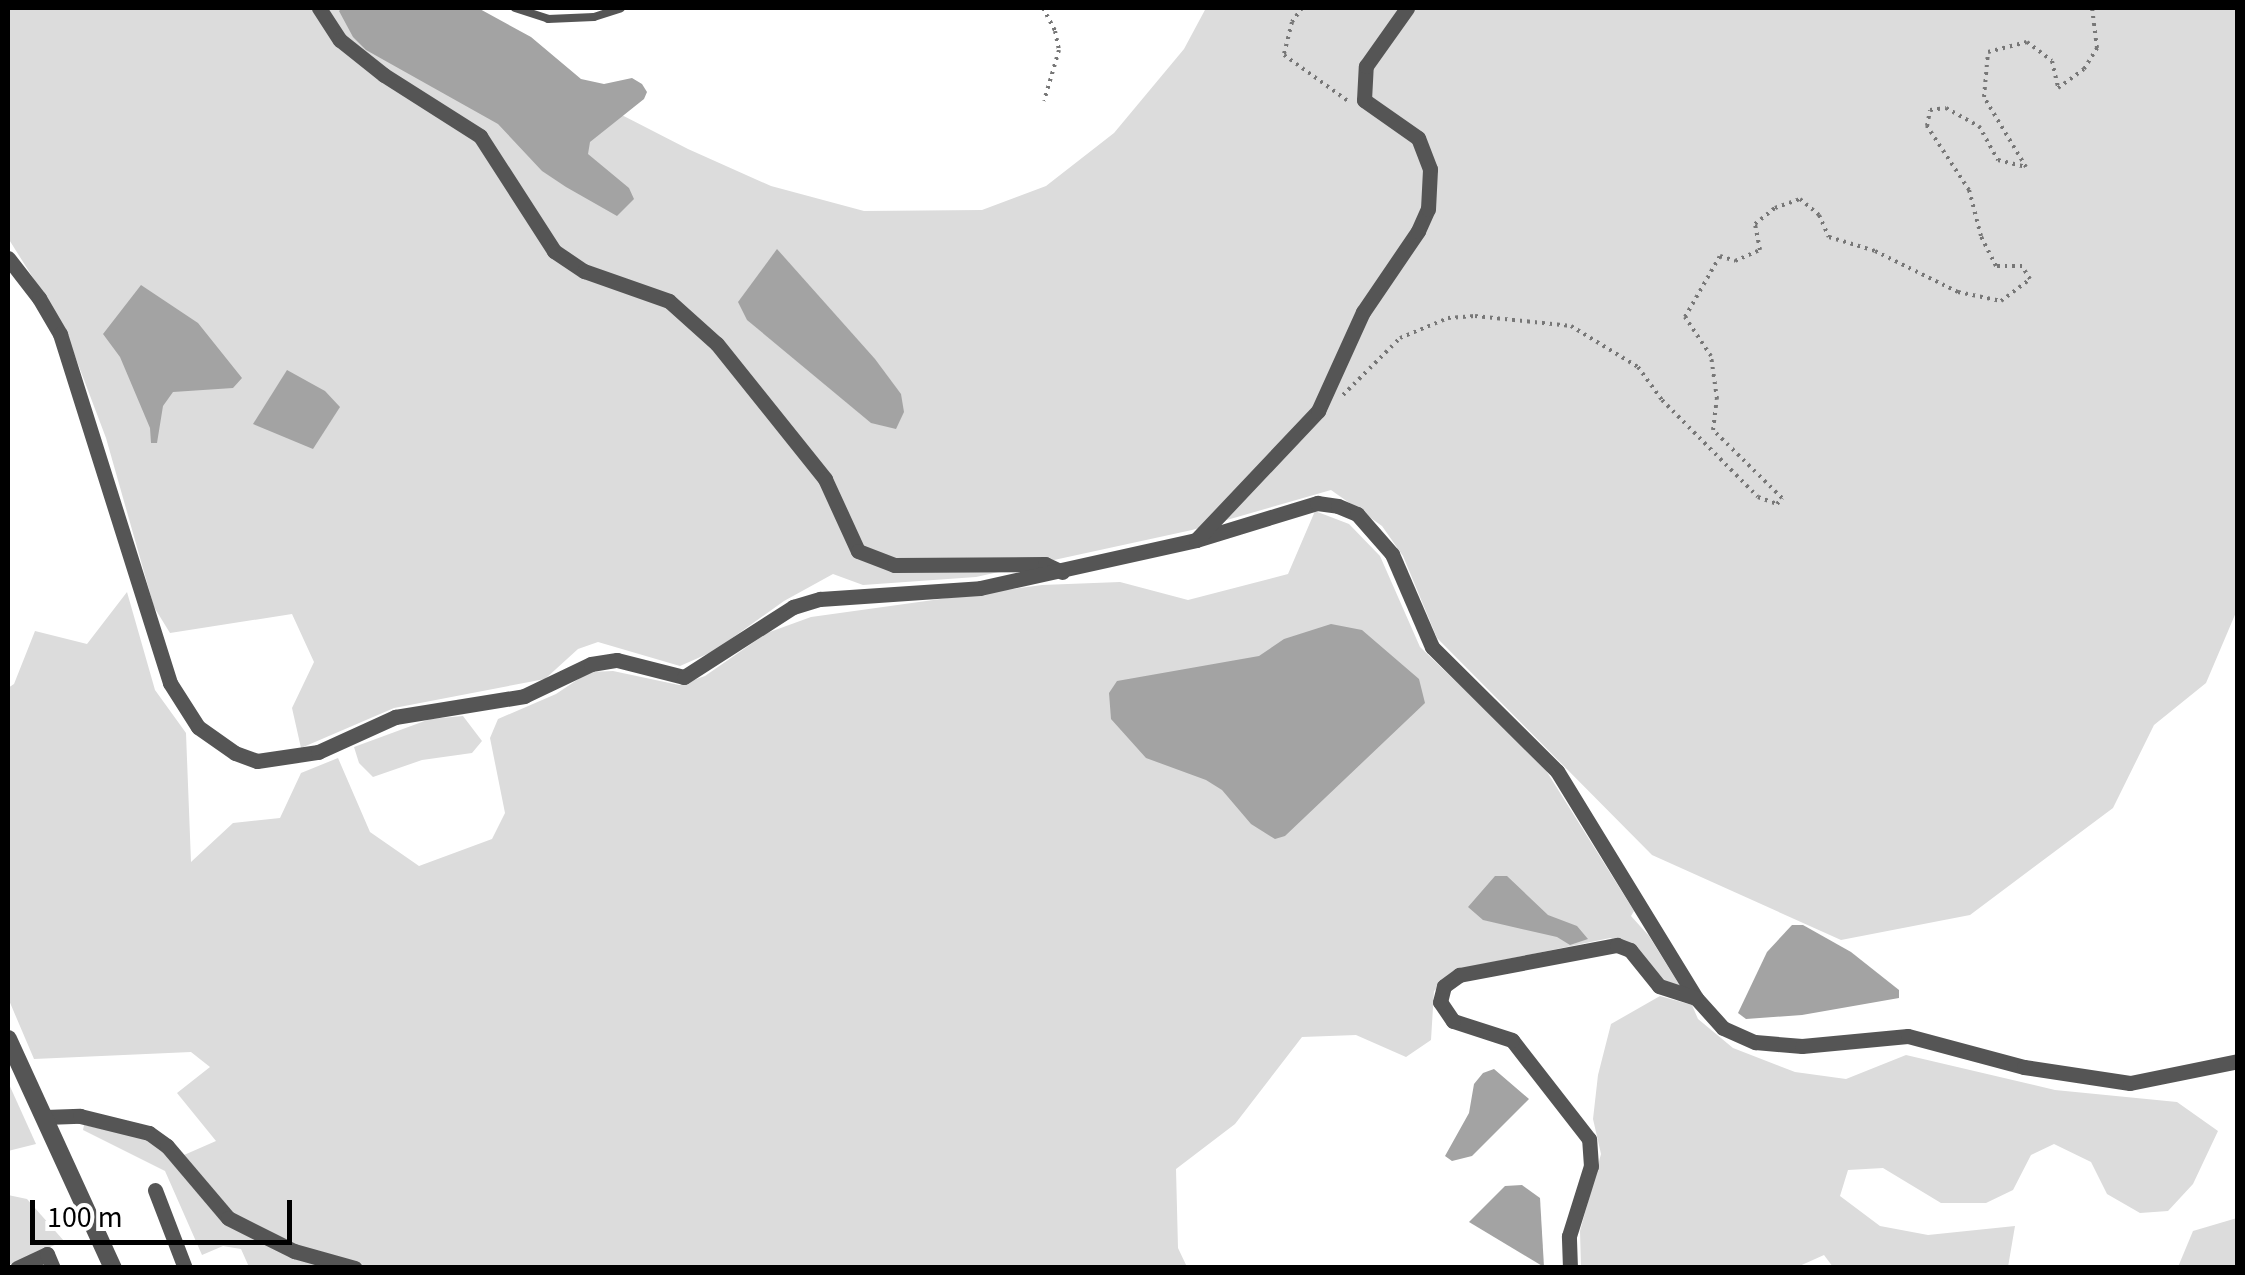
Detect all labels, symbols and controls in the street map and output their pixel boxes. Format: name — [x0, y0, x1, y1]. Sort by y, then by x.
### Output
scale bar — [35, 1180, 298, 1242]
text: 100 m — [47, 1196, 123, 1239]

